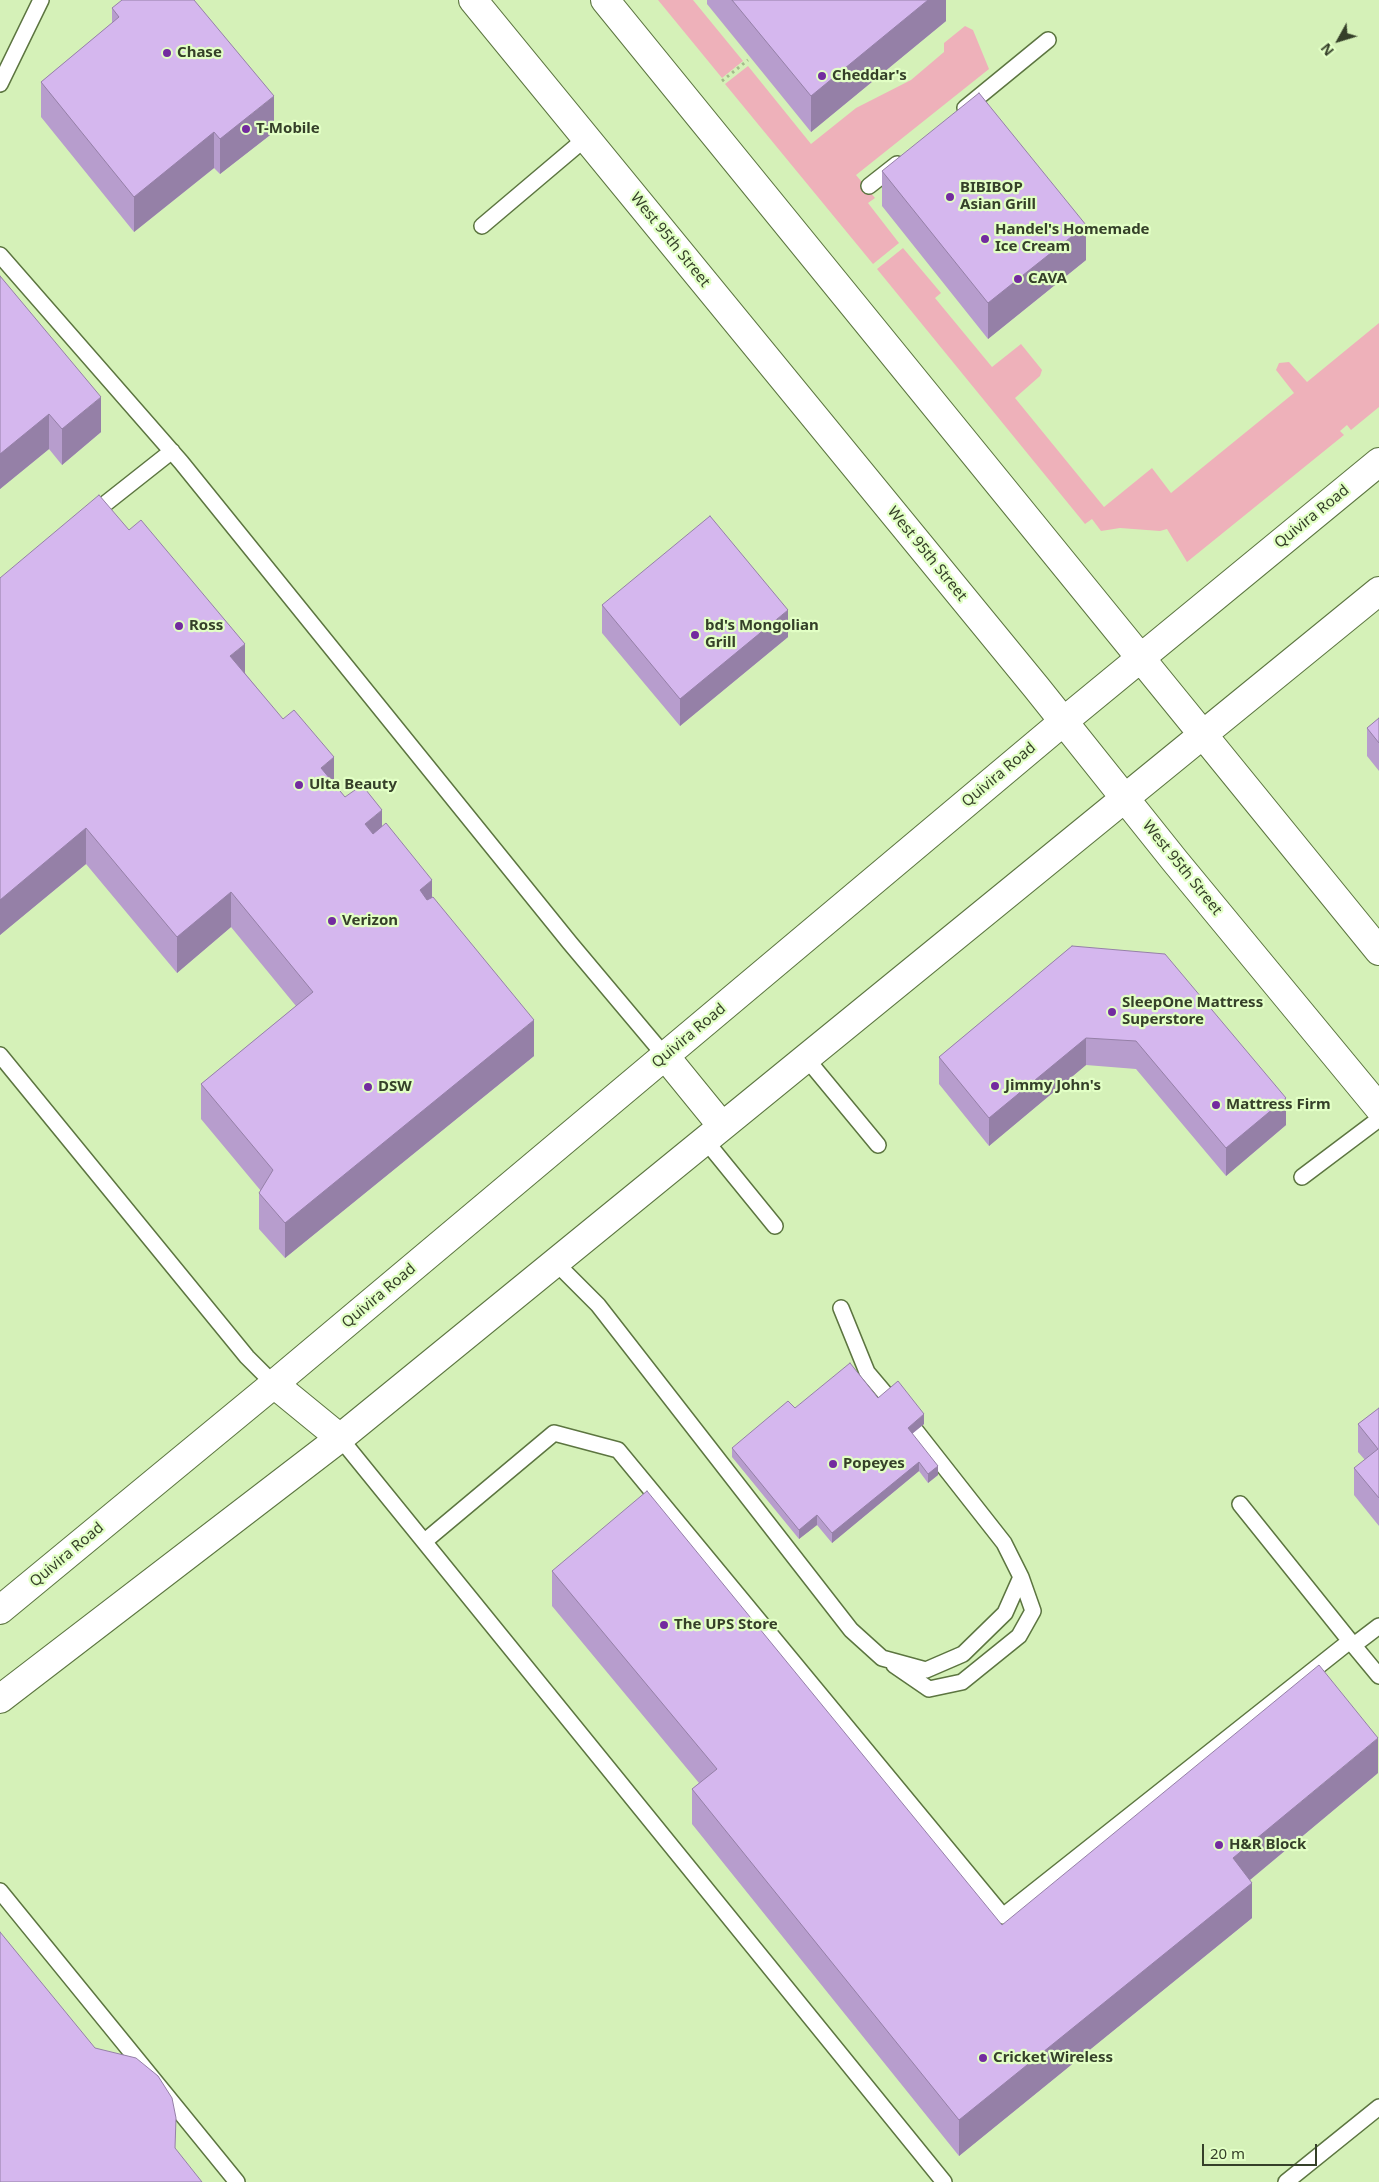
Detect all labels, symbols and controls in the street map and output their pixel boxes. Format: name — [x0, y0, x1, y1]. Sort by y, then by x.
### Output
north arrow — [1314, 15, 1364, 65]
text: N — [1316, 39, 1338, 60]
place label: Chase — [177, 44, 222, 62]
marker: Chase — [161, 47, 173, 59]
place label: Cheddar's — [832, 67, 907, 85]
marker: Cheddar's — [816, 70, 828, 82]
place label: T-Mobile — [256, 120, 320, 138]
marker: T-Mobile — [240, 123, 252, 135]
place label: BIBIBOP Asian Grill — [960, 179, 1036, 214]
street label: West 95th Street — [626, 189, 714, 291]
marker: BIBIBOP Asian Grill — [944, 191, 956, 203]
place label: Handel's Homemade Ice Cream — [995, 221, 1150, 256]
marker: Handel's Homemade Ice Cream — [979, 233, 991, 245]
place label: CAVA — [1028, 270, 1067, 288]
marker: CAVA — [1012, 273, 1024, 285]
street label: Quivira Road — [1271, 481, 1353, 553]
street label: West 95th Street — [883, 503, 971, 605]
place label: Ross — [189, 617, 223, 635]
place label: bd's Mongolian Grill — [705, 617, 819, 652]
marker: Ross — [173, 620, 185, 632]
marker: bd's Mongolian Grill — [689, 629, 701, 641]
street label: Quivira Road — [959, 739, 1039, 811]
place label: Ulta Beauty — [309, 776, 397, 794]
marker: Ulta Beauty — [293, 779, 305, 791]
street label: West 95th Street — [1138, 817, 1226, 919]
place label: Verizon — [342, 912, 398, 930]
marker: Verizon — [326, 915, 338, 927]
place label: SleepOne Mattress Superstore — [1122, 994, 1263, 1029]
street label: Quivira Road — [649, 1000, 729, 1072]
marker: SleepOne Mattress Superstore — [1106, 1006, 1118, 1018]
place label: Jimmy John's — [1005, 1077, 1101, 1095]
place label: DSW — [378, 1078, 412, 1096]
marker: Jimmy John's — [989, 1080, 1001, 1092]
marker: DSW — [362, 1081, 374, 1093]
place label: Mattress Firm — [1226, 1096, 1331, 1114]
marker: Mattress Firm — [1210, 1099, 1222, 1111]
street label: Quivira Road — [339, 1260, 419, 1332]
place label: Popeyes — [843, 1455, 905, 1473]
marker: Popeyes — [827, 1458, 839, 1470]
street label: Quivira Road — [27, 1519, 107, 1591]
place label: The UPS Store — [674, 1616, 778, 1634]
marker: The UPS Store — [658, 1619, 670, 1631]
place label: H&R Block — [1229, 1836, 1306, 1854]
marker: H&R Block — [1213, 1839, 1225, 1851]
place label: Cricket Wireless — [993, 2049, 1113, 2067]
marker: Cricket Wireless — [977, 2052, 989, 2064]
scale bar — [1204, 2134, 1319, 2166]
text: 20 m — [1210, 2143, 1245, 2163]

